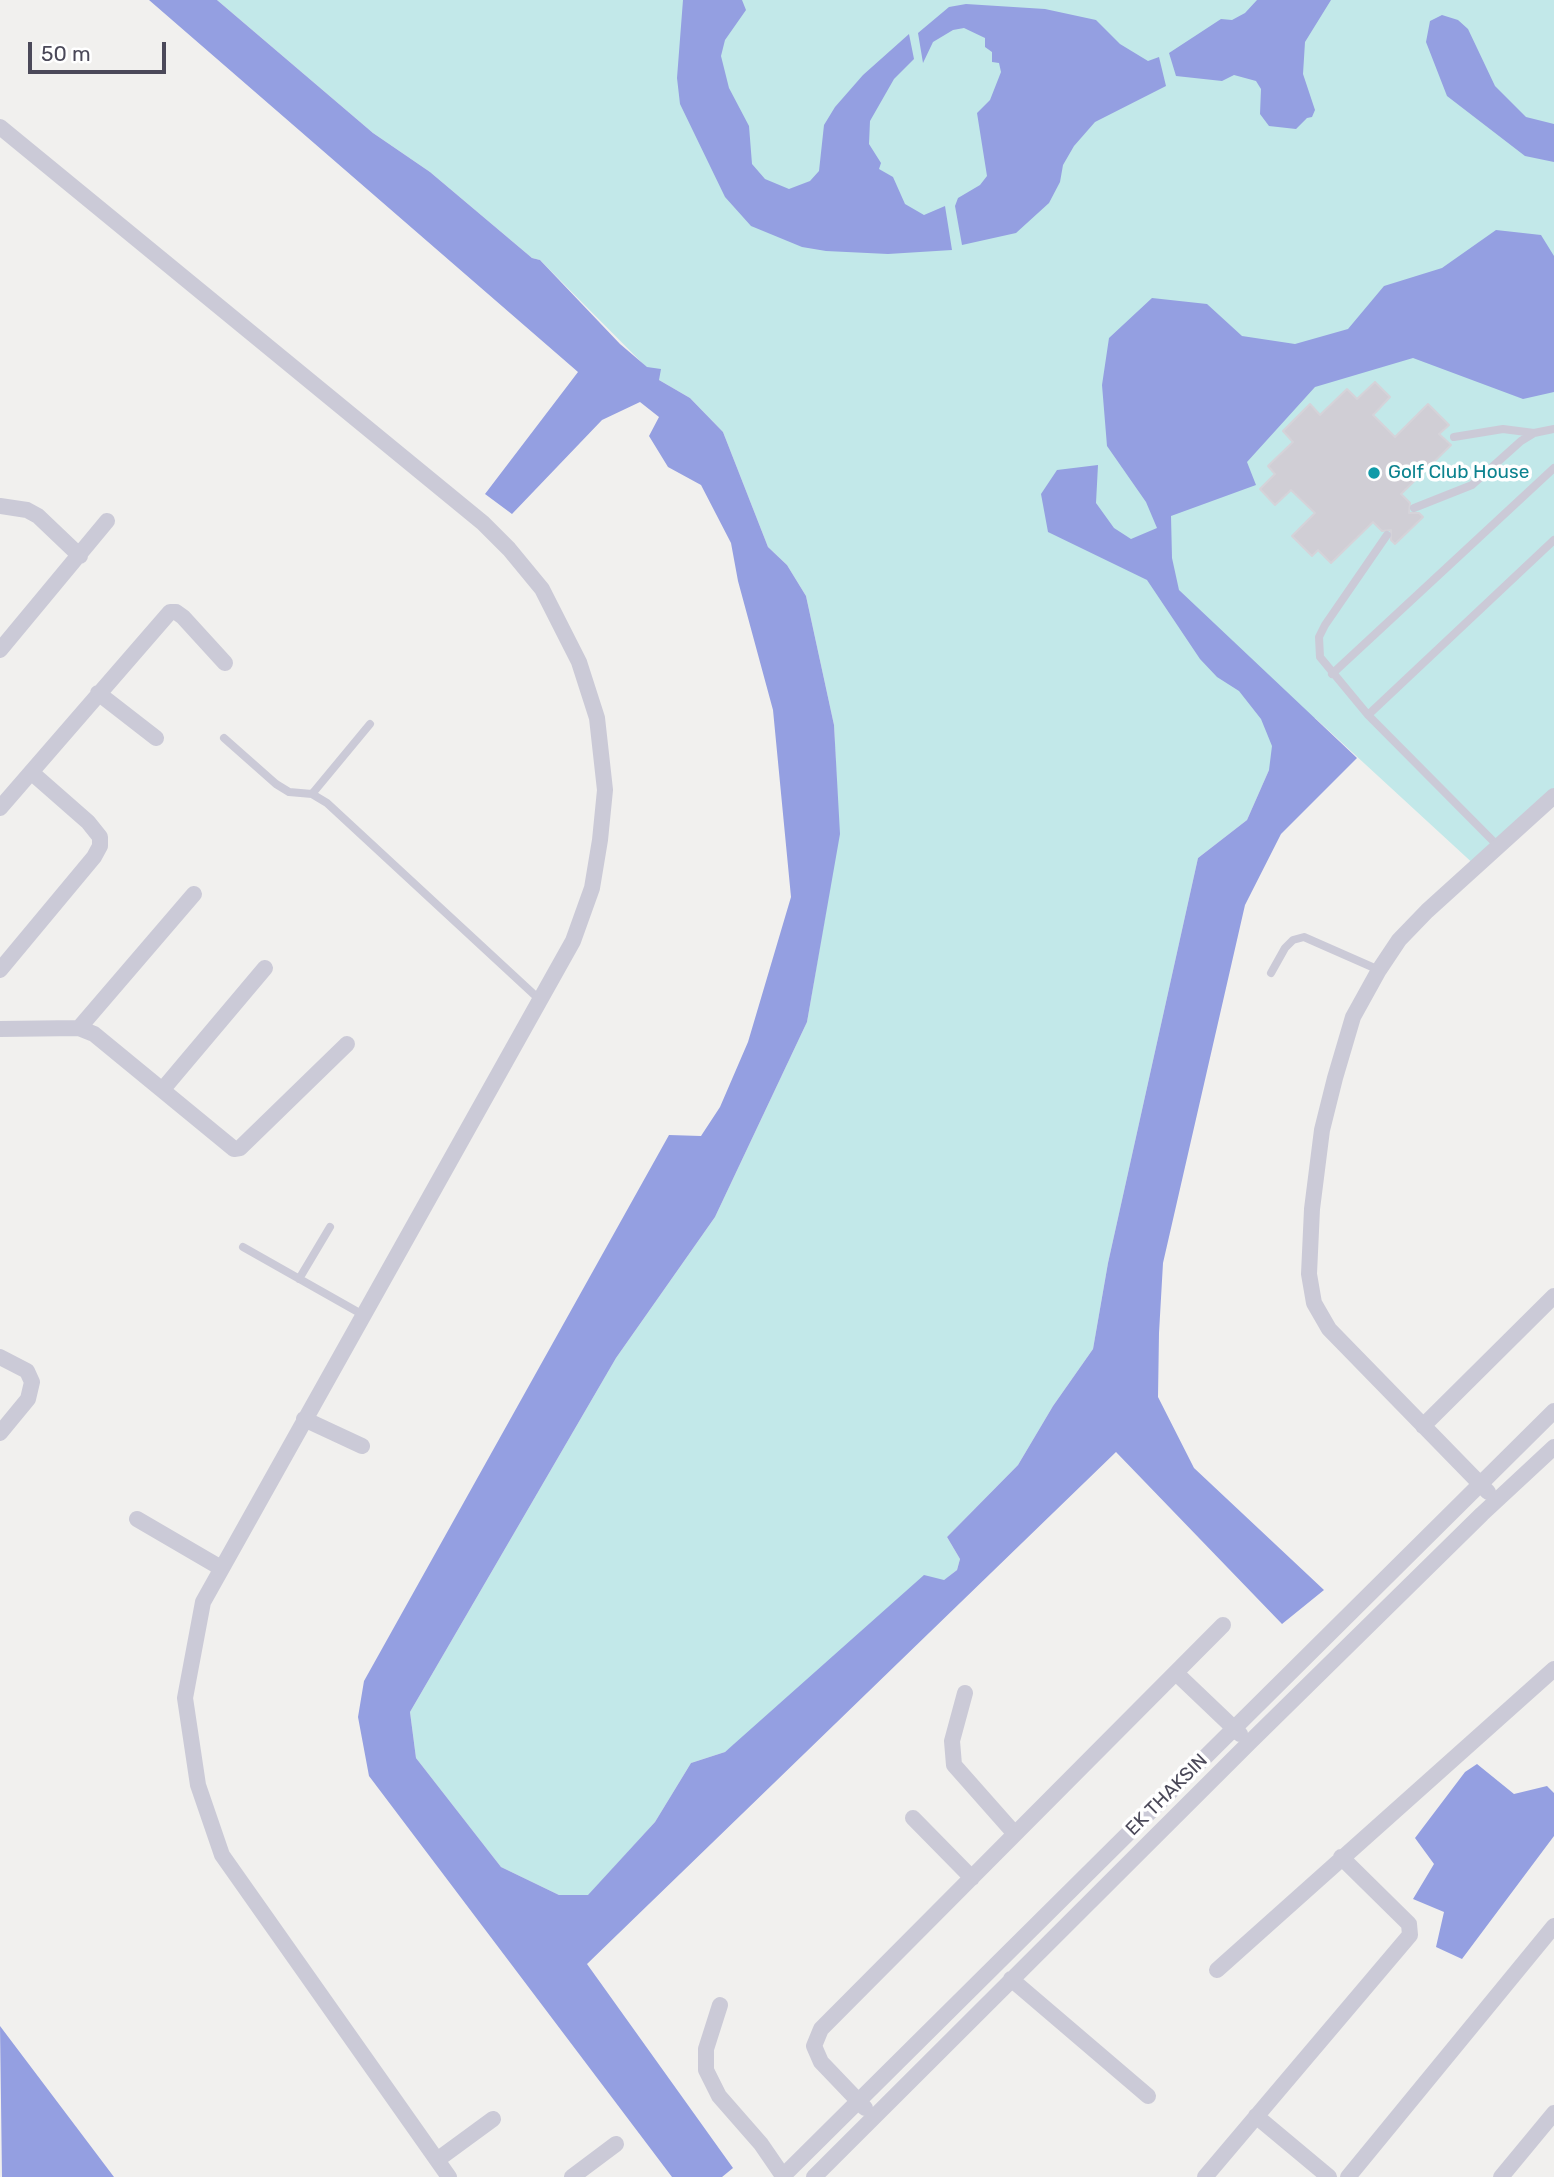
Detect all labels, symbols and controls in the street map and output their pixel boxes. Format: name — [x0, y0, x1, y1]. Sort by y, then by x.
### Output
scale bar — [32, 28, 170, 72]
text: 50 m — [41, 41, 91, 66]
place label: Golf Club House — [1388, 462, 1529, 484]
marker: Golf Club House — [1366, 465, 1382, 481]
street label: EK THAKSIN — [1121, 1749, 1213, 1841]

